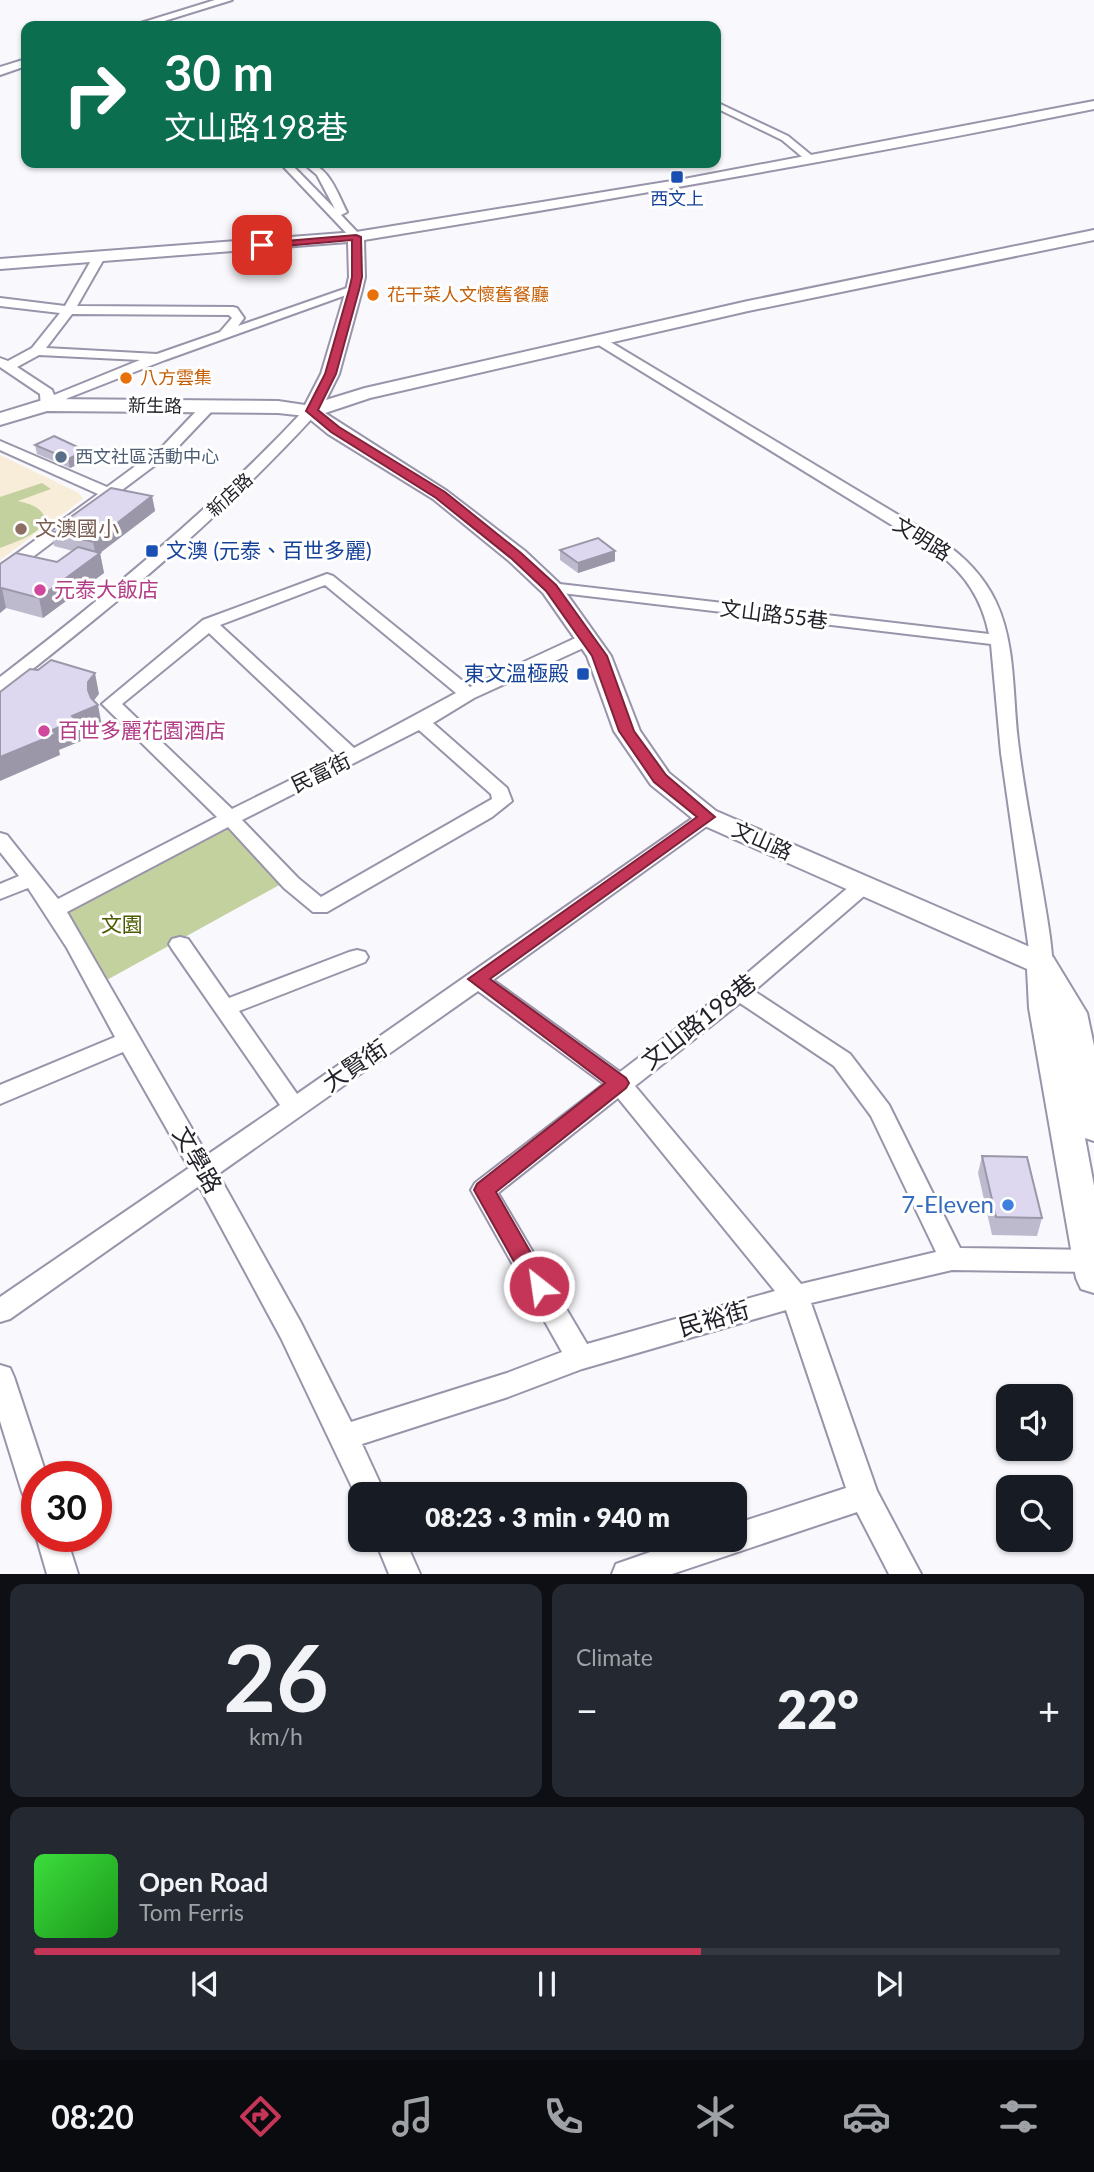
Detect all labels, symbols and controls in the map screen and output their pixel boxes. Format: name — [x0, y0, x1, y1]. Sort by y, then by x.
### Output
text: 30 m — [164, 43, 274, 101]
icon: right — [49, 49, 140, 140]
text: 文山路198巷 — [164, 107, 348, 146]
marker: 西文上 — [669, 169, 685, 185]
place label: 西文上 — [650, 187, 704, 209]
pin — [232, 215, 292, 275]
icon: arrive — [243, 226, 281, 264]
place label: 花干菜人文懷舊餐廳 — [387, 283, 549, 305]
marker: 花干菜人文懷舊餐廳 — [365, 287, 381, 303]
place label: 八方雲集 — [140, 366, 212, 388]
marker: 八方雲集 — [118, 370, 134, 386]
street label: 新生路 — [128, 394, 182, 416]
place label: 西文社區活動中心 — [75, 445, 219, 467]
marker: 西文社區活動中心 — [53, 449, 69, 465]
street label: 新店路 — [202, 468, 257, 521]
street label: 文明路 — [889, 510, 956, 565]
place label: 文澳國小 — [35, 515, 119, 540]
marker: 文澳國小 — [13, 521, 29, 537]
place label: 文澳 (元泰、百世多麗) — [166, 537, 372, 562]
marker: 文澳 (元泰、百世多麗) — [144, 543, 160, 559]
place label: 元泰大飯店 — [54, 576, 159, 601]
marker: 元泰大飯店 — [32, 582, 48, 598]
street label: 文山路55巷 — [719, 595, 829, 633]
place label: 東文溫極殿 — [464, 660, 569, 685]
marker: 東文溫極殿 — [575, 666, 591, 682]
place label: 百世多麗花園酒店 — [58, 717, 226, 742]
marker: 百世多麗花園酒店 — [36, 723, 52, 739]
street label: 民富街 — [287, 747, 354, 797]
street label: 文山路 — [729, 815, 796, 864]
park label: 文園 — [101, 911, 143, 936]
street label: 文山路198巷 — [635, 967, 761, 1075]
street label: 大賢街 — [316, 1033, 392, 1097]
street label: 文學路 — [168, 1121, 229, 1198]
place label: 7-Eleven — [901, 1189, 994, 1218]
marker: 7-Eleven — [1000, 1197, 1016, 1213]
position arrow — [502, 1249, 576, 1323]
street label: 民裕街 — [675, 1294, 752, 1341]
map controls — [996, 1384, 1073, 1552]
button: sound — [996, 1384, 1073, 1461]
speed limit sign: 30 — [21, 1461, 112, 1552]
button: search — [996, 1475, 1073, 1552]
text: 08:23 · 3 min · 940 m — [425, 1501, 670, 1533]
text: 26 — [223, 1622, 329, 1731]
text: Climate — [576, 1643, 653, 1671]
text: 22° — [777, 1678, 859, 1740]
text: − — [576, 1687, 598, 1733]
text: + — [1038, 1687, 1060, 1733]
text: km/h — [249, 1722, 303, 1750]
text: Open Road — [139, 1866, 268, 1898]
text: Tom Ferris — [139, 1898, 244, 1926]
icon: previous — [186, 1965, 224, 2003]
icon: pause — [528, 1965, 566, 2003]
icon: next — [870, 1965, 908, 2003]
icon: directions — [236, 2092, 285, 2141]
icon: music — [388, 2092, 437, 2141]
icon: phone — [539, 2092, 588, 2141]
icon: climate — [691, 2092, 740, 2141]
icon: car — [842, 2092, 891, 2141]
icon: filters — [994, 2092, 1043, 2141]
text: 08:20 — [51, 2097, 134, 2136]

